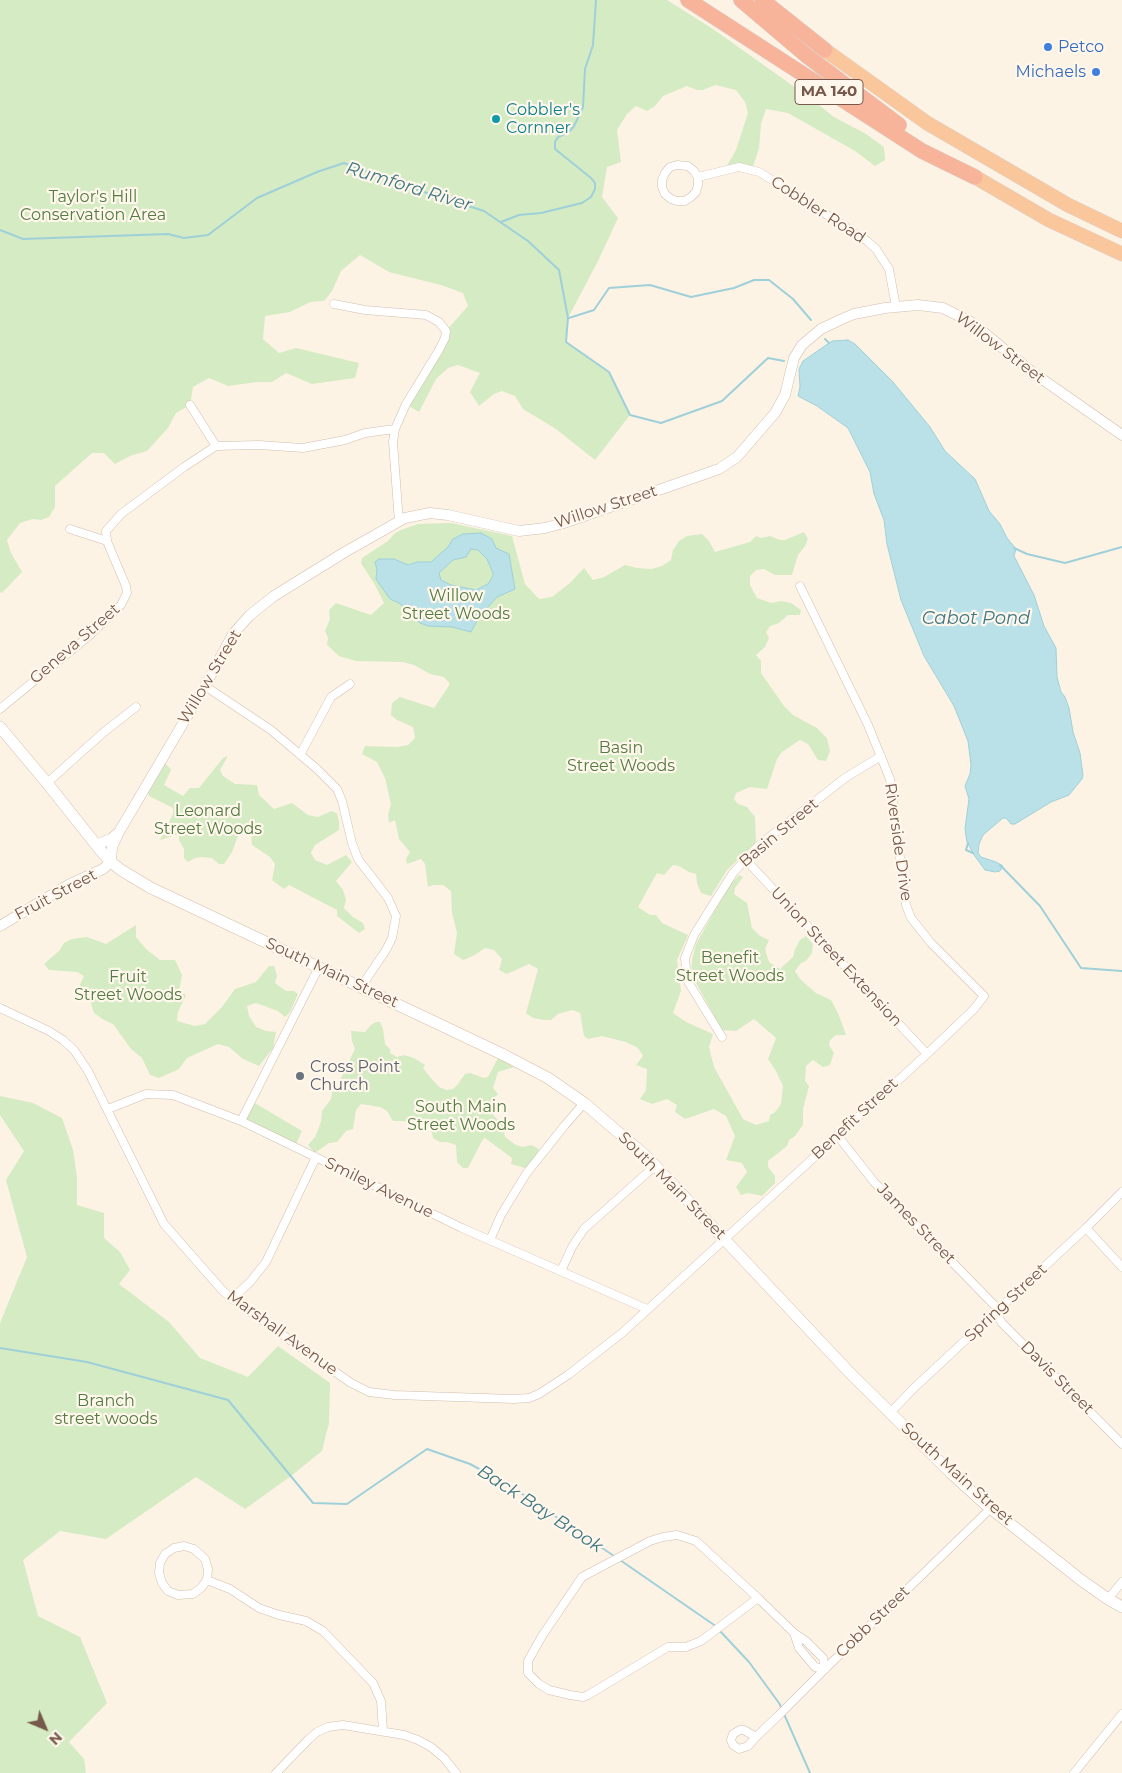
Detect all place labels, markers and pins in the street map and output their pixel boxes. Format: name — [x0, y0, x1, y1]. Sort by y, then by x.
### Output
place label: Petco — [1058, 37, 1104, 57]
marker: Petco — [1042, 41, 1054, 53]
place label: Michaels — [1015, 62, 1086, 82]
marker: Michaels — [1090, 66, 1102, 78]
place label: Cobbler's Cornner — [506, 100, 580, 138]
marker: Cobbler's Cornner — [490, 113, 502, 125]
place label: Cross Point Church — [310, 1057, 400, 1095]
marker: Cross Point Church — [294, 1070, 306, 1082]

